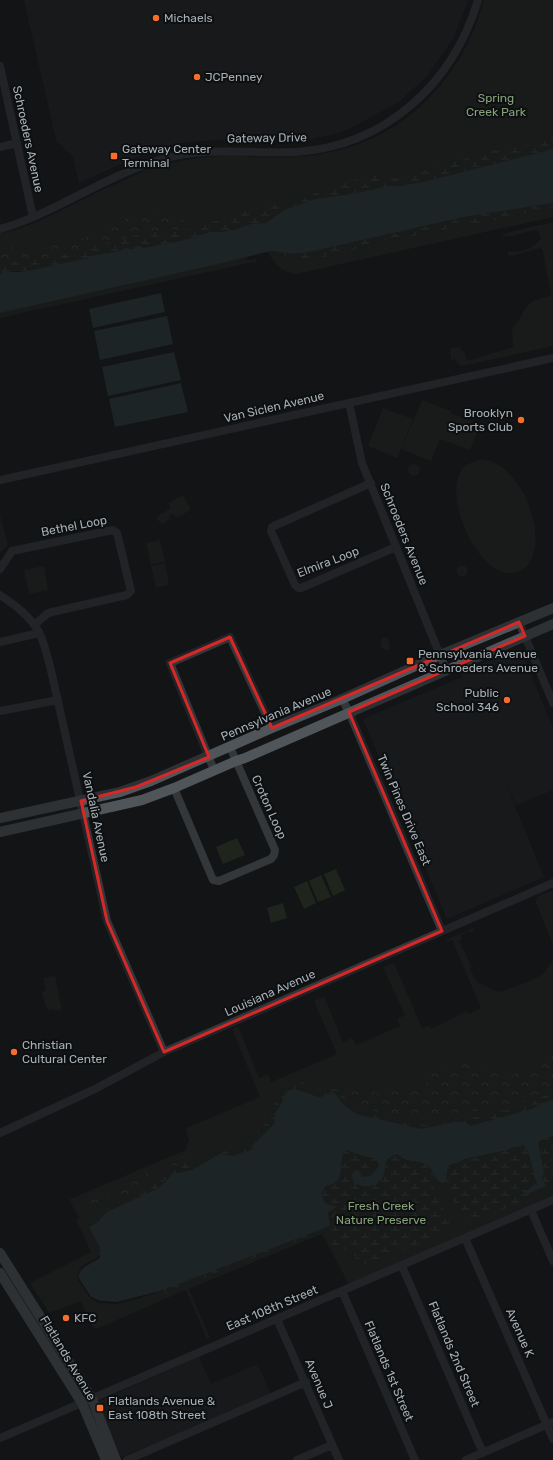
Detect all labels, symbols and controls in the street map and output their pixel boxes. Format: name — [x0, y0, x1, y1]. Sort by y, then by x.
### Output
place label: Michaels — [164, 11, 213, 25]
marker: Michaels — [151, 13, 161, 23]
place label: JCPenney — [205, 70, 263, 84]
marker: JCPenney — [192, 72, 202, 82]
street label: Schroeders Avenue — [10, 84, 46, 194]
park label: Spring Creek Park — [466, 91, 527, 119]
street label: Gateway Drive — [227, 130, 307, 146]
place label: Gateway Center Terminal — [122, 142, 211, 170]
marker: Gateway Center Terminal — [109, 151, 119, 161]
street label: Van Siclen Avenue — [222, 389, 326, 425]
place label: Brooklyn Sports Club — [448, 406, 513, 434]
marker: Brooklyn Sports Club — [516, 415, 526, 425]
street label: Schroeders Avenue — [377, 481, 431, 587]
street label: Bethel Loop — [40, 513, 108, 539]
street label: Elmira Loop — [295, 544, 361, 580]
place label: Pennsylvania Avenue & Schroeders Avenue — [418, 647, 538, 675]
marker: Pennsylvania Avenue & Schroeders Avenue — [405, 656, 415, 666]
street label: Pennsylvania Avenue — [219, 684, 334, 744]
place label: Public School 346 — [436, 686, 499, 714]
marker: Public School 346 — [502, 695, 512, 705]
street label: Twin Pines Drive East — [374, 752, 434, 868]
street label: Vandalia Avenue — [80, 771, 112, 864]
street label: Croton Loop — [249, 773, 289, 841]
street label: Louisiana Avenue — [222, 967, 318, 1019]
place label: Christian Cultural Center — [22, 1038, 107, 1066]
marker: Christian Cultural Center — [9, 1047, 19, 1057]
park label: Fresh Creek Nature Preserve — [336, 1199, 426, 1227]
street label: East 108th Street — [224, 1282, 320, 1334]
street label: Flatlands 2nd Street — [425, 1299, 483, 1409]
street label: Avenue K — [503, 1306, 537, 1360]
place label: KFC — [74, 1311, 96, 1325]
street label: Flatlands Avenue — [37, 1313, 99, 1403]
marker: KFC — [61, 1313, 71, 1323]
street label: Flatlands 1st Street — [361, 1319, 417, 1424]
street label: Avenue J — [302, 1357, 336, 1411]
place label: Flatlands Avenue & East 108th Street — [108, 1394, 216, 1422]
marker: Flatlands Avenue & East 108th Street — [95, 1403, 105, 1413]

